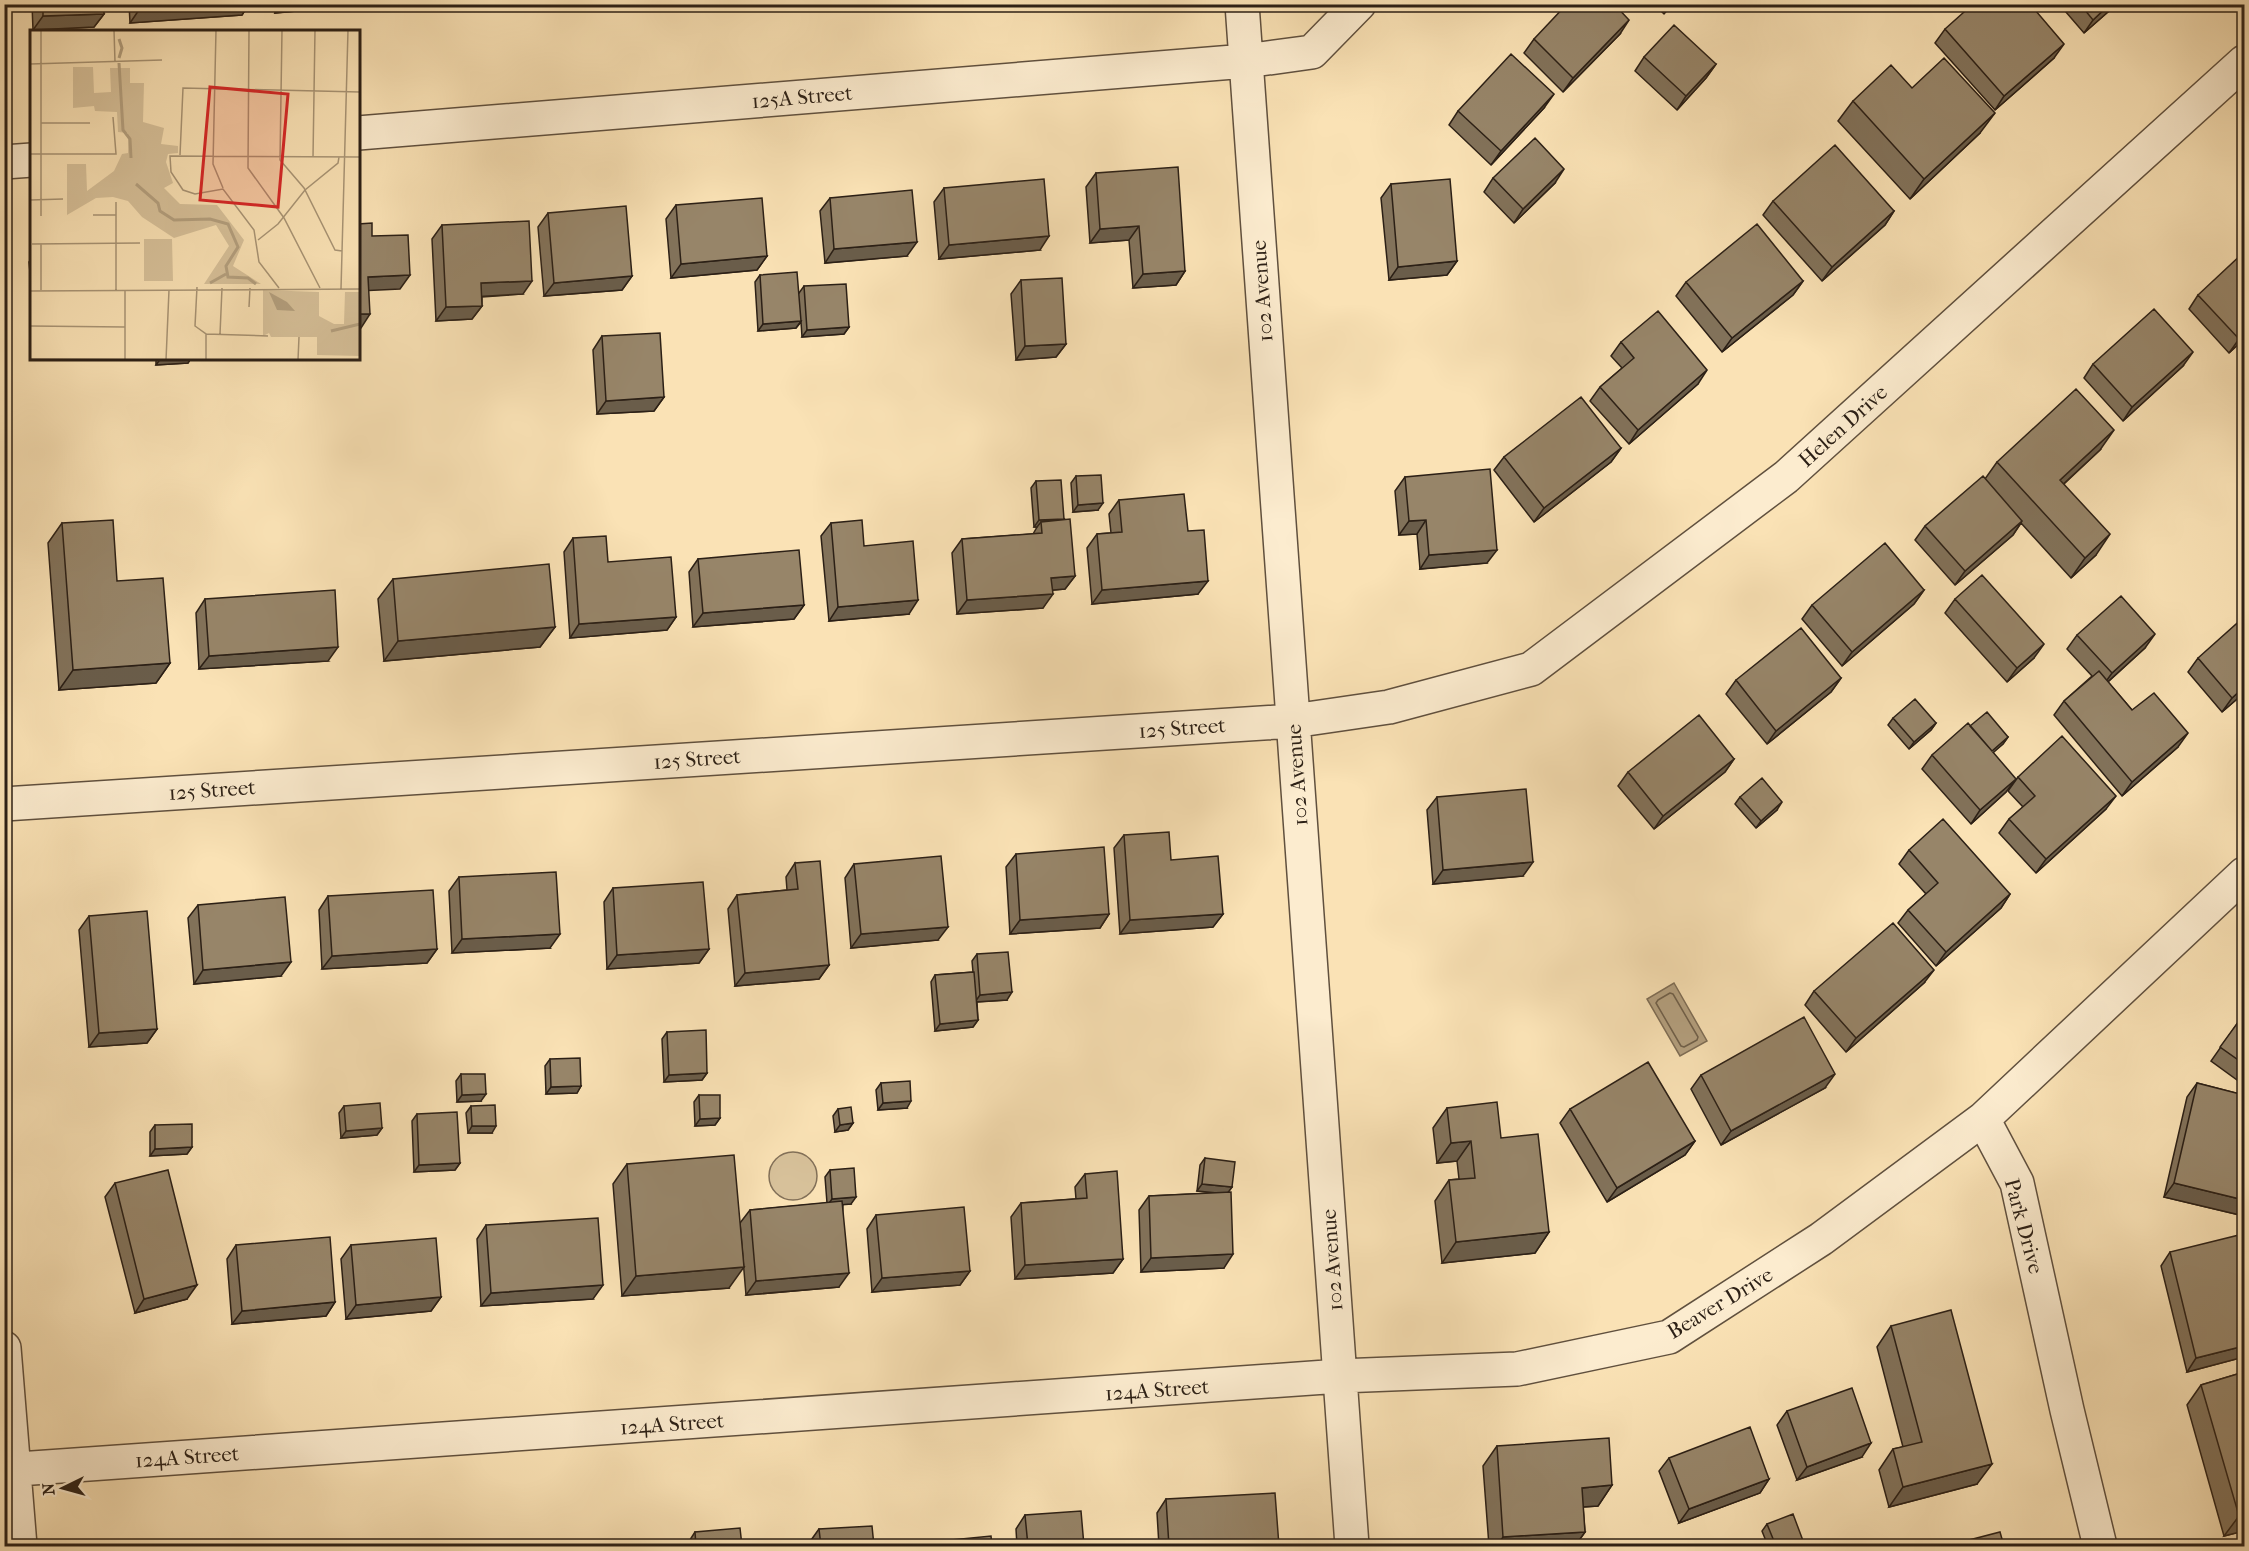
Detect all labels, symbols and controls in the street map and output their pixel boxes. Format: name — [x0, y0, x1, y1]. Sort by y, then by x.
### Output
inset map — [30, 30, 360, 360]
street label: 125A Street — [751, 81, 854, 113]
street label: 102 Avenue — [1246, 239, 1278, 343]
street label: Helen Drive — [1794, 380, 1892, 472]
street label: 125 Street — [1138, 713, 1227, 743]
street label: 102 Avenue — [1281, 723, 1313, 827]
street label: 125 Street — [653, 744, 742, 774]
street label: 125 Street — [168, 775, 257, 805]
street label: Park Drive — [2000, 1176, 2048, 1276]
street label: 102 Avenue — [1316, 1208, 1348, 1312]
street label: Beaver Drive — [1663, 1262, 1777, 1344]
street label: 124A Street — [1104, 1374, 1210, 1406]
street label: 124A Street — [619, 1408, 725, 1440]
street label: 124A Street — [134, 1441, 240, 1473]
north arrow — [33, 1458, 93, 1518]
text: N — [38, 1482, 59, 1496]

